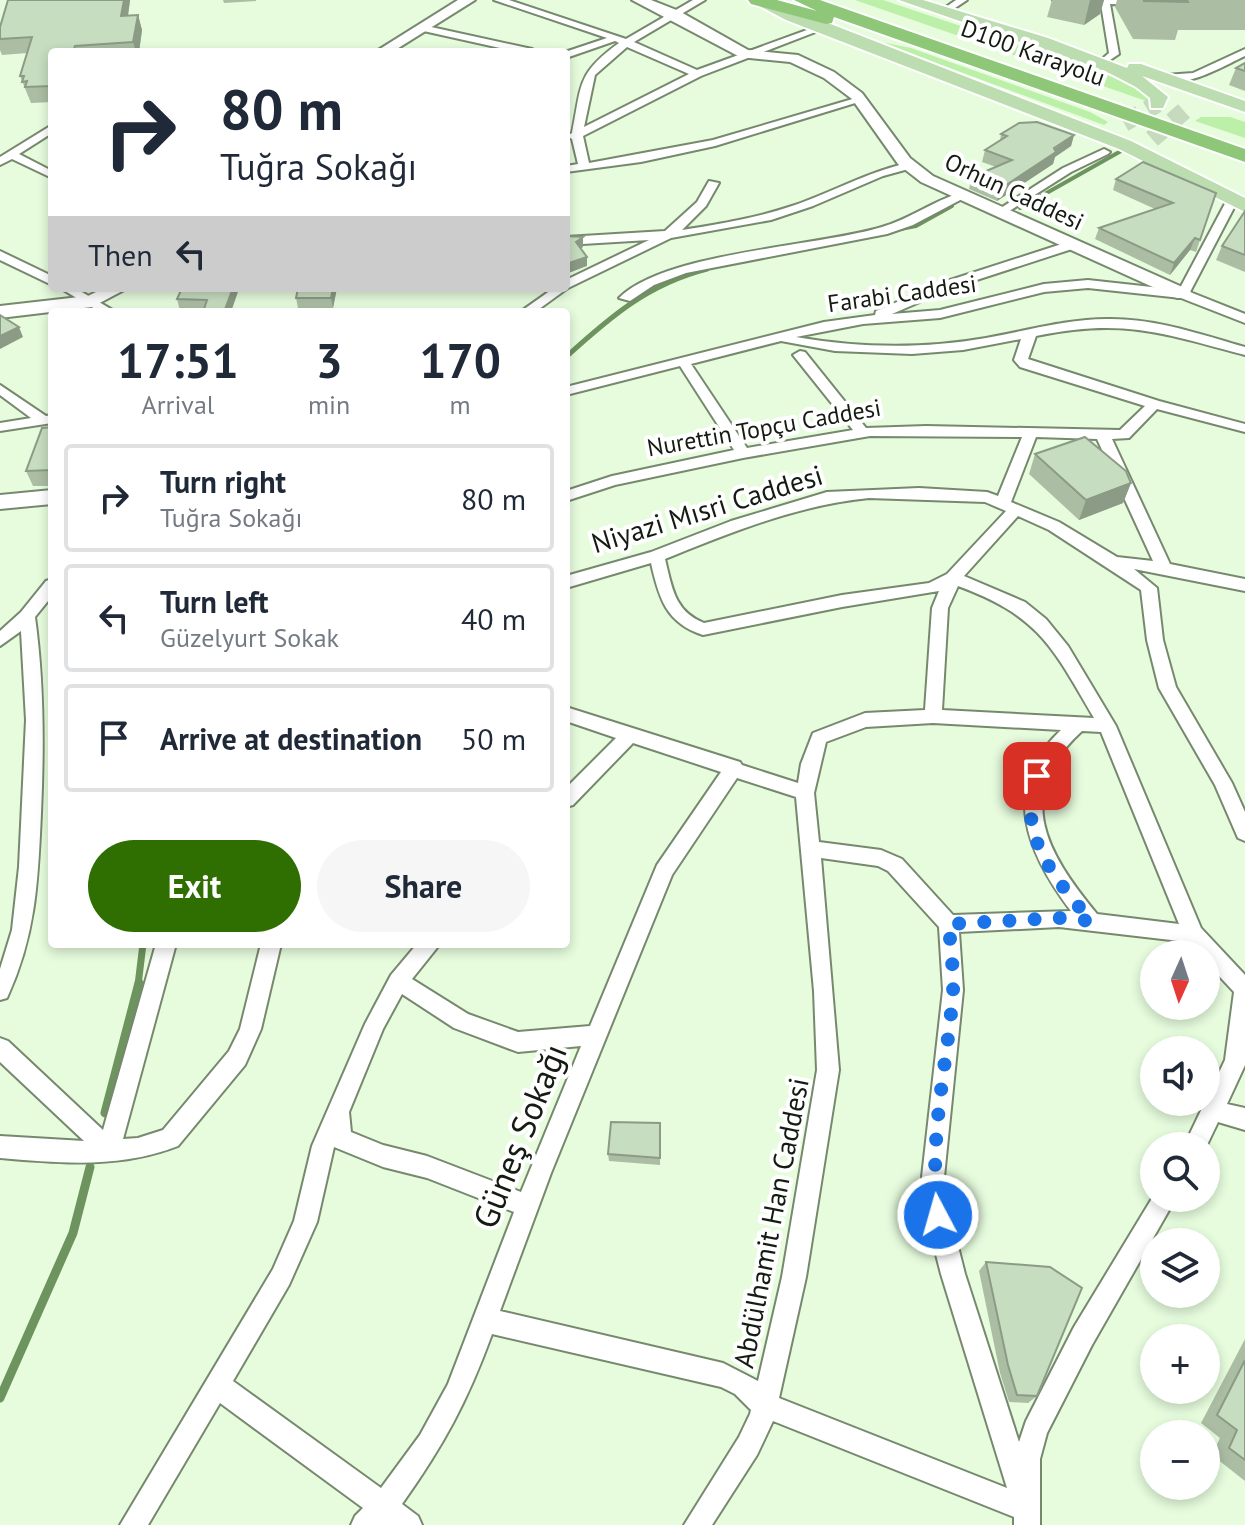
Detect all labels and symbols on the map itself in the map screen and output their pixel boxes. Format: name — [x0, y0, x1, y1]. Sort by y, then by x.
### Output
street label: D100 Karayolu — [957, 12, 1109, 93]
street label: Orhun Caddesi — [940, 146, 1089, 237]
street label: Farabi Caddesi — [826, 268, 978, 319]
street label: Nurettin Topçu Caddesi — [645, 392, 883, 463]
street label: Niyazi Mısri Caddesi — [587, 456, 827, 561]
pin — [1003, 742, 1071, 810]
north arrow — [1140, 940, 1220, 1020]
street label: Güneş Sokağı — [462, 1037, 576, 1234]
street label: Abdülhamit Han Caddesi — [724, 1075, 817, 1371]
position arrow — [896, 1173, 980, 1257]

